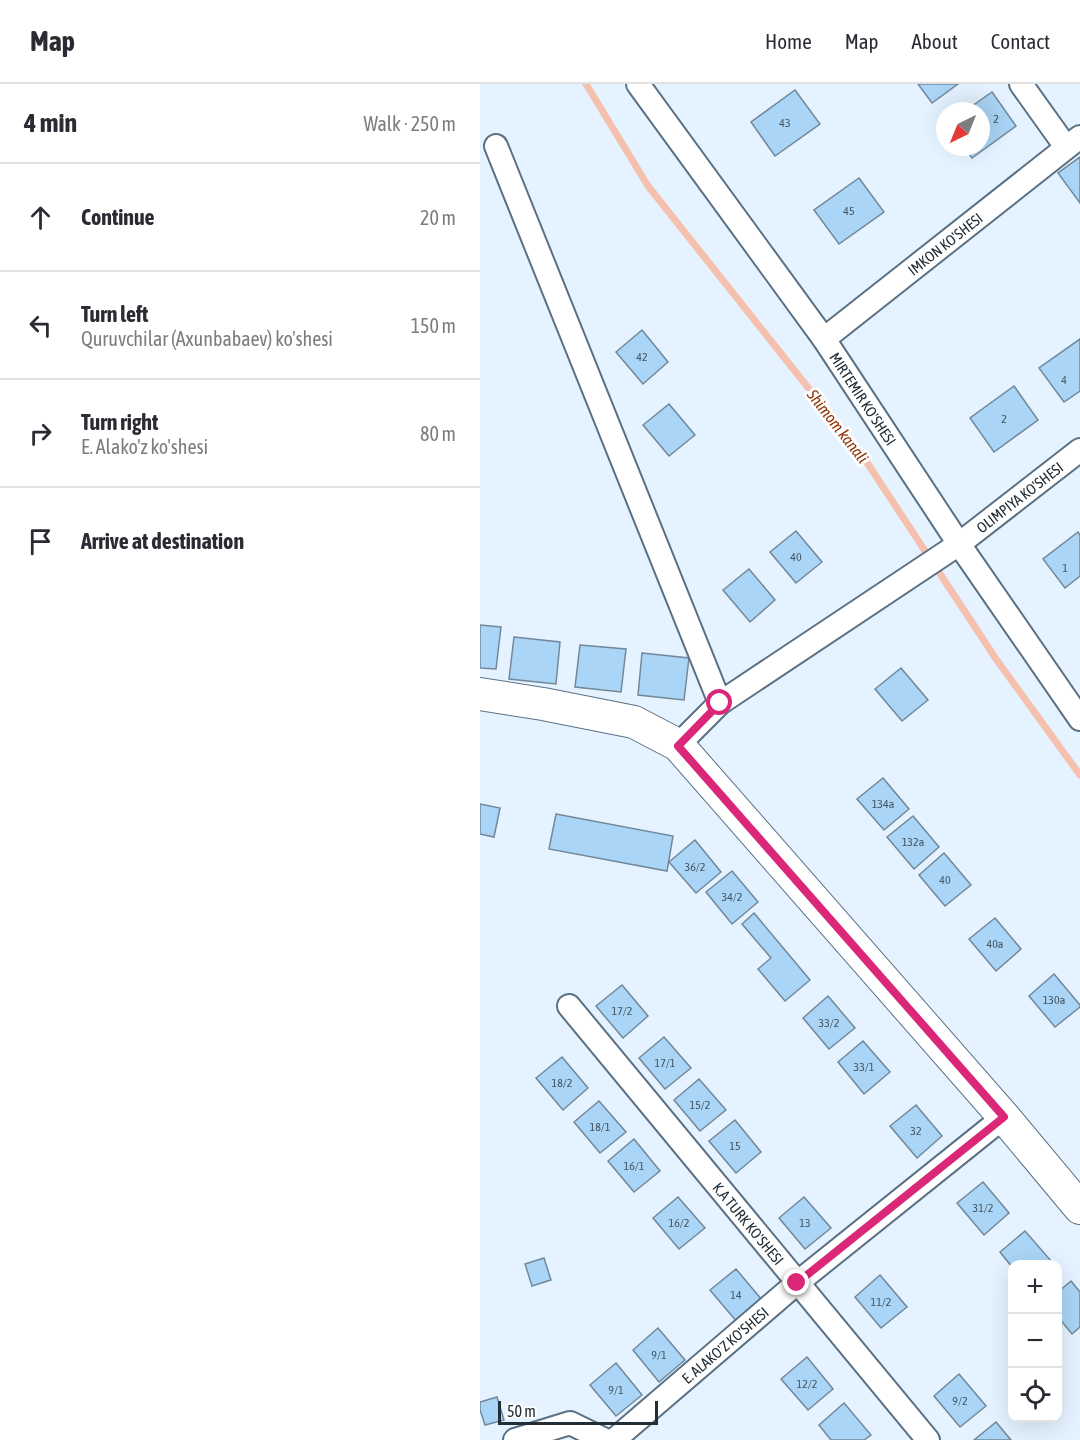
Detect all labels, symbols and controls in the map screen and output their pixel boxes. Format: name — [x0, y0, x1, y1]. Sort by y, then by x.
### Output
text: Map — [30, 25, 75, 57]
text: Home — [765, 29, 812, 53]
text: Map — [845, 29, 879, 53]
text: About — [912, 29, 958, 53]
text: Contact — [991, 29, 1050, 53]
north arrow — [936, 102, 990, 156]
text: 4 min — [24, 108, 77, 138]
text: Walk · 250 m — [364, 112, 456, 135]
house number: 2 — [993, 112, 999, 126]
house number: 43 — [779, 116, 791, 130]
icon: ahead — [24, 201, 57, 234]
text: Continue — [81, 204, 155, 230]
house number: 45 — [843, 204, 855, 218]
text: 20 m — [420, 206, 456, 229]
street label: IMKON KO'SHESI — [904, 209, 986, 278]
text: Turn left — [81, 301, 148, 327]
icon: left — [24, 309, 57, 342]
text: 150 m — [411, 314, 456, 337]
text: Quruvchilar (Axunbabaev) ko'shesi — [81, 327, 333, 350]
street label: MIRTEMIR KO'SHESI — [827, 349, 900, 448]
house number: 42 — [636, 350, 648, 364]
house number: 4 — [1061, 373, 1067, 387]
water label: Shimom kanali — [803, 385, 872, 467]
text: Turn right — [81, 409, 158, 435]
house number: 2 — [1001, 412, 1007, 426]
icon: right — [24, 417, 57, 450]
text: 80 m — [420, 422, 456, 445]
text: E. Alako'z ko'shesi — [81, 435, 208, 458]
street label: OLIMPIYA KO'SHESI — [973, 458, 1066, 536]
icon: arrive — [24, 525, 57, 558]
text: Arrive at destination — [81, 528, 244, 554]
house number: 40 — [790, 550, 802, 564]
house number: 1 — [1062, 561, 1068, 575]
route start — [706, 689, 732, 715]
house number: 134a — [872, 797, 894, 811]
house number: 132a — [902, 835, 924, 849]
house number: 36/2 — [685, 860, 705, 874]
house number: 40 — [939, 873, 951, 887]
house number: 34/2 — [722, 890, 742, 904]
house number: 40a — [987, 937, 1003, 951]
house number: 130a — [1043, 993, 1065, 1007]
house number: 17/2 — [612, 1004, 632, 1018]
house number: 33/2 — [819, 1016, 839, 1030]
house number: 17/1 — [655, 1056, 676, 1070]
house number: 33/1 — [854, 1060, 875, 1074]
house number: 18/2 — [552, 1076, 572, 1090]
house number: 15/2 — [690, 1098, 710, 1112]
house number: 18/1 — [590, 1120, 611, 1134]
house number: 32 — [910, 1124, 922, 1138]
house number: 15 — [729, 1139, 741, 1153]
house number: 16/1 — [624, 1159, 645, 1173]
street label: K.A TURK KO'SHESI — [710, 1179, 788, 1268]
house number: 31/2 — [973, 1201, 993, 1215]
house number: 16/2 — [669, 1216, 689, 1230]
house number: 13 — [799, 1216, 811, 1230]
map controls — [1008, 1260, 1062, 1422]
button: + — [1008, 1260, 1062, 1314]
route end — [783, 1269, 809, 1295]
house number: 14 — [730, 1288, 742, 1302]
house number: 11/2 — [871, 1295, 891, 1309]
street label: E. ALAKO'Z KO'SHESI — [678, 1303, 771, 1387]
button: − — [1008, 1314, 1062, 1368]
house number: 9/1 — [651, 1348, 667, 1362]
button: locate — [1008, 1368, 1062, 1422]
house number: 12/2 — [797, 1377, 817, 1391]
house number: 9/1 — [608, 1383, 624, 1397]
house number: 9/2 — [952, 1394, 968, 1408]
scale bar — [498, 1398, 658, 1426]
text: 50 m — [507, 1402, 536, 1420]

